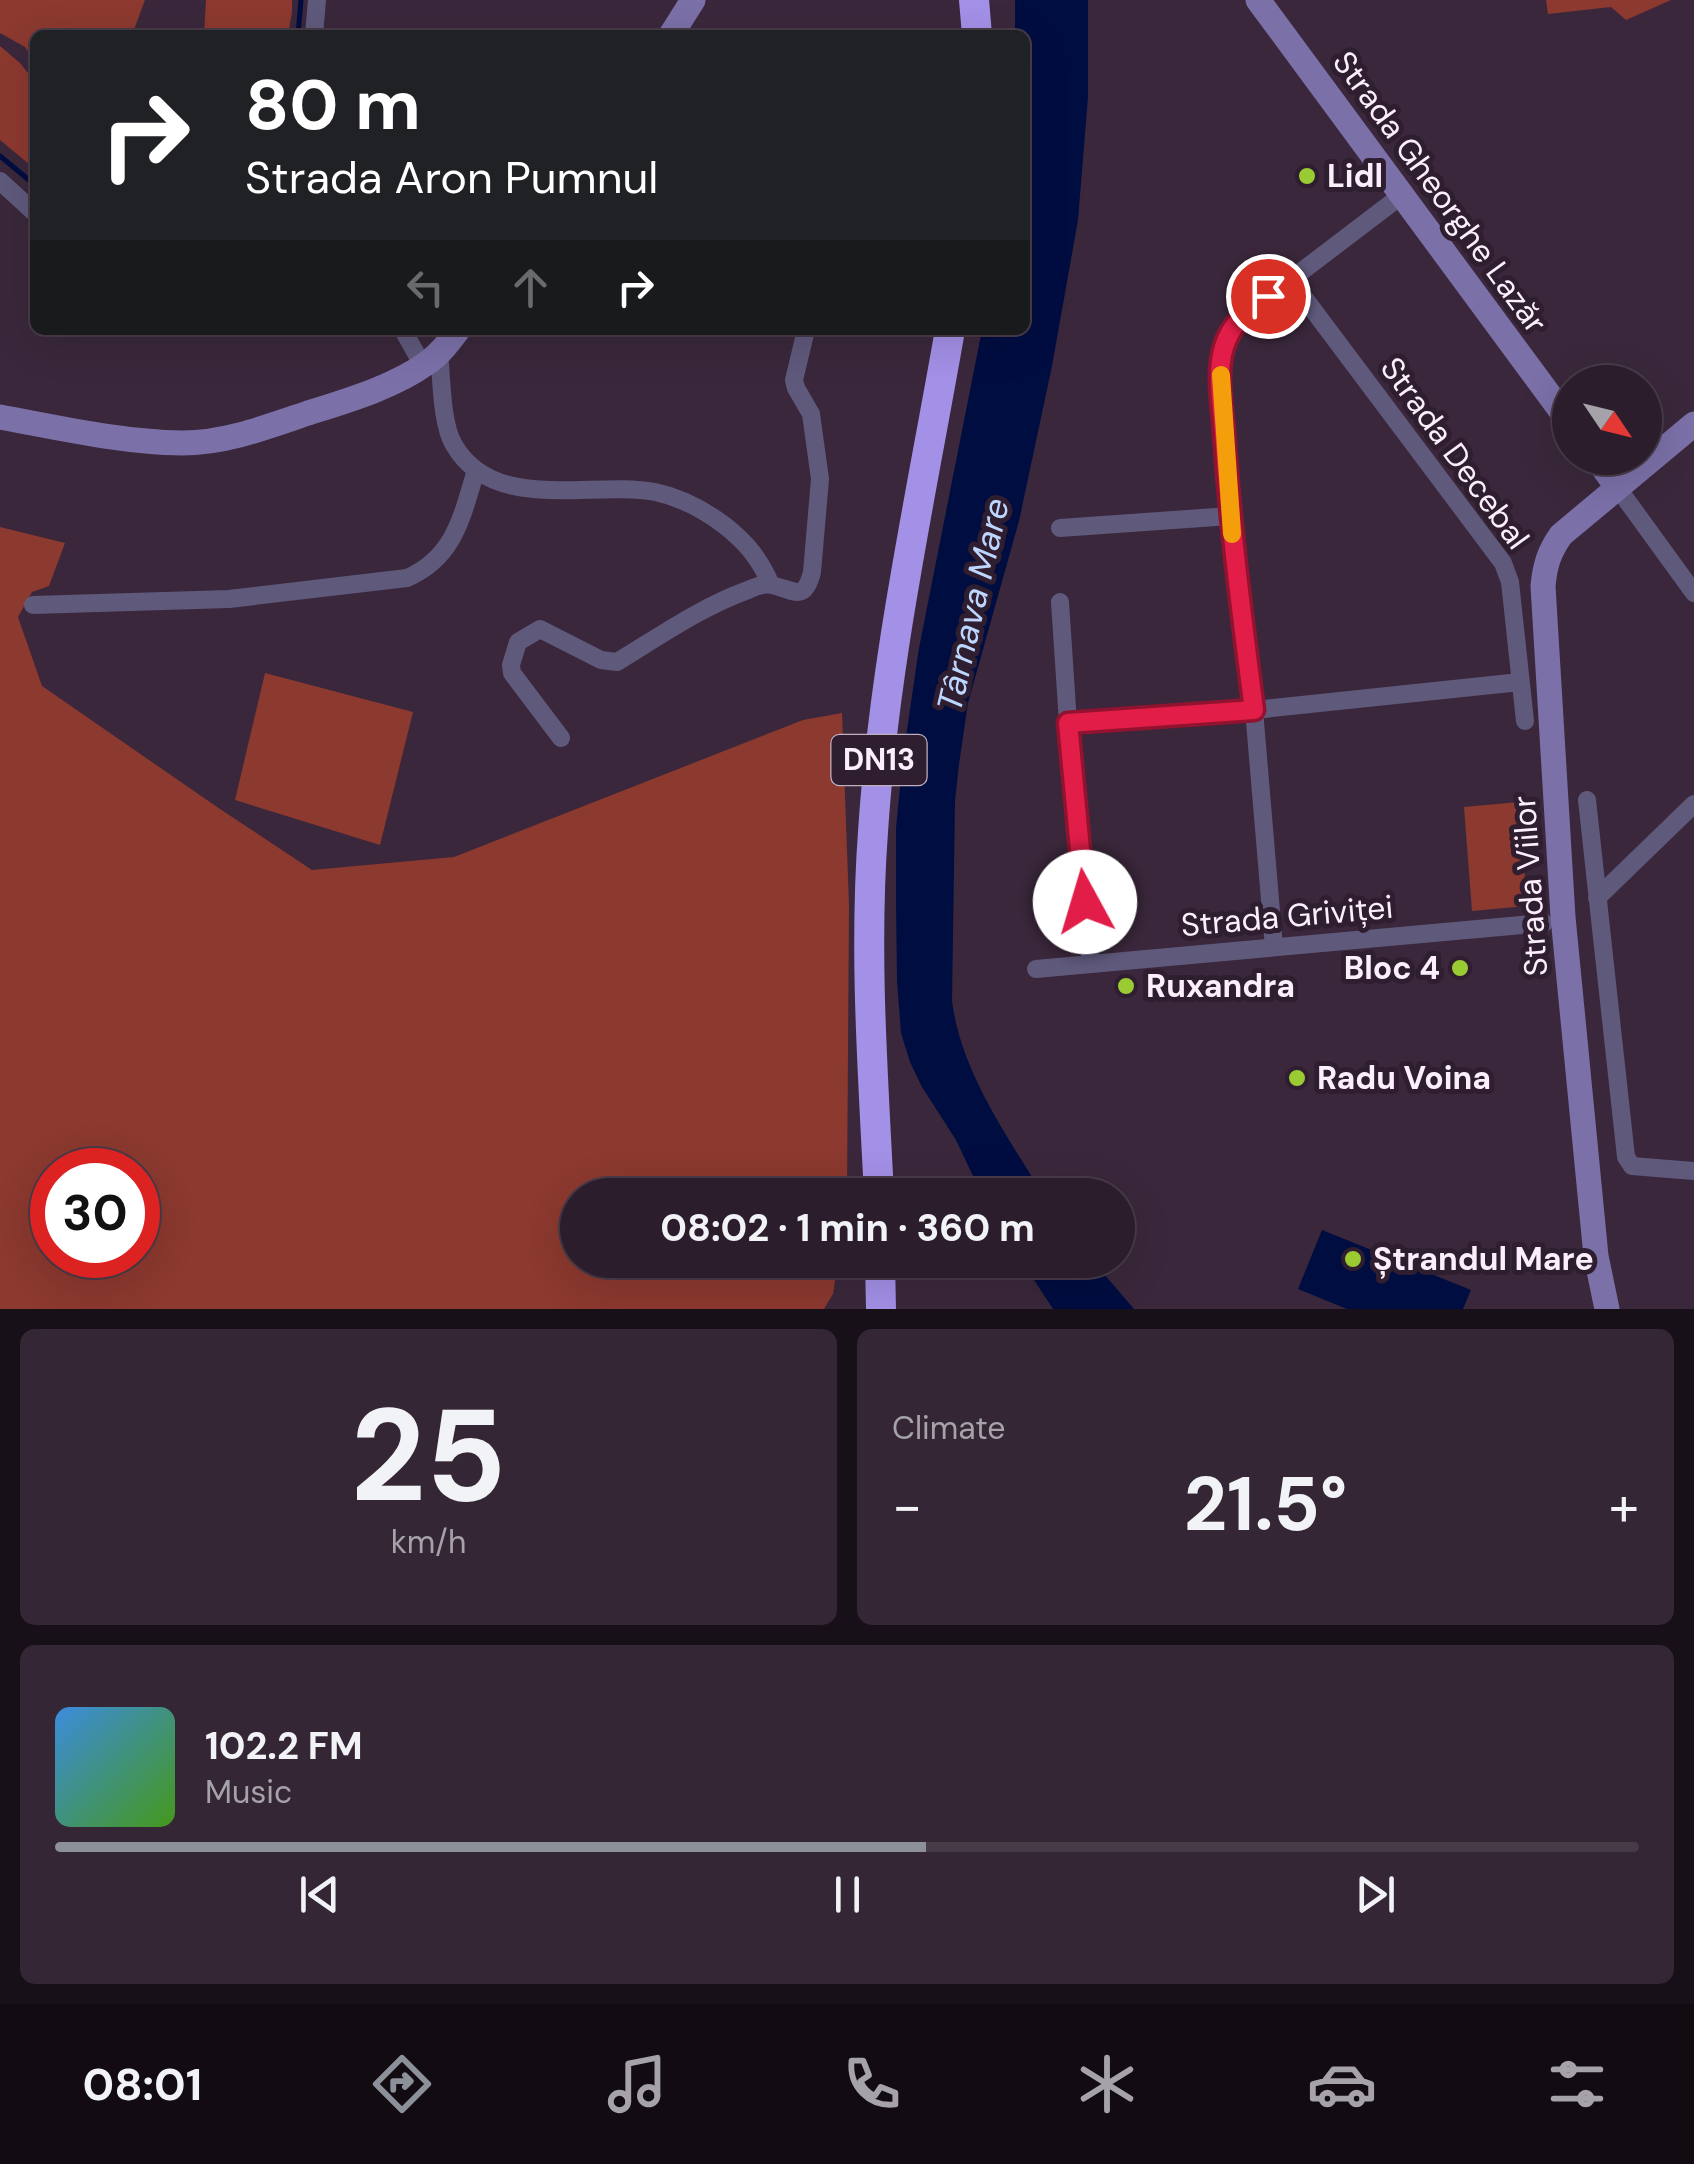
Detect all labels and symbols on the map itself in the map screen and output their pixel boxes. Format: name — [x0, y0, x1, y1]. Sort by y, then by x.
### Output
street label: Strada Gheorghe Lazăr — [1323, 43, 1557, 341]
place label: Lidl — [1327, 155, 1383, 197]
marker: Lidl — [1296, 165, 1318, 187]
pin — [1226, 254, 1311, 339]
street label: Strada Decebal — [1371, 349, 1539, 557]
north arrow — [1552, 365, 1662, 475]
water label: Târnava Mare — [926, 494, 1020, 716]
road number: DN13 — [832, 735, 926, 785]
street label: Strada Viilor — [1503, 794, 1557, 978]
position arrow — [1033, 850, 1137, 954]
street label: Strada Griviței — [1179, 886, 1395, 946]
place label: Bloc 4 — [1344, 947, 1440, 989]
marker: Bloc 4 — [1449, 957, 1471, 979]
place label: Ruxandra — [1146, 965, 1295, 1007]
marker: Ruxandra — [1115, 975, 1137, 997]
place label: Radu Voina — [1317, 1057, 1491, 1099]
marker: Radu Voina — [1286, 1067, 1308, 1089]
speed limit sign: 30 — [30, 1148, 160, 1278]
place label: Ștrandul Mare — [1373, 1238, 1594, 1280]
marker: Ștrandul Mare — [1342, 1248, 1364, 1270]

